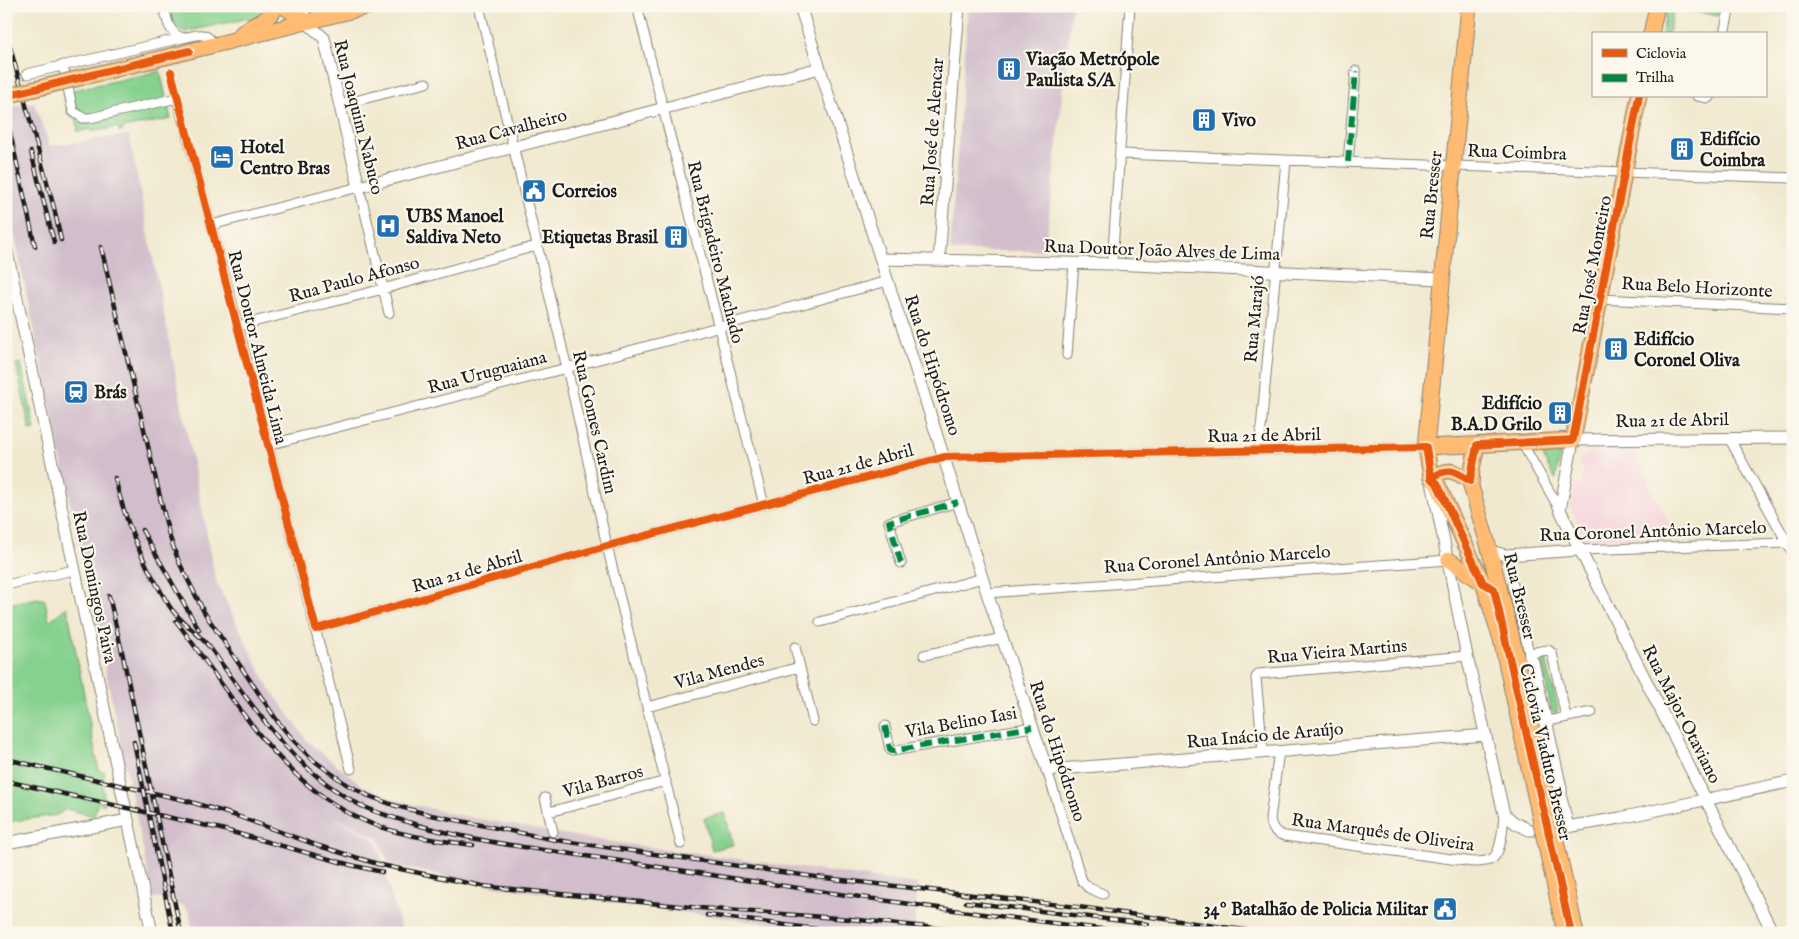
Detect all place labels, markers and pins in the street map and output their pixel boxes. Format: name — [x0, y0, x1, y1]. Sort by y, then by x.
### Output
place label: Viação Metrópole Paulista S/A — [1025, 49, 1160, 93]
building icon: Viação Metrópole Paulista S/A — [996, 56, 1022, 82]
building icon: Vivo — [1191, 107, 1217, 133]
place label: Vivo — [1221, 110, 1256, 133]
place label: Edifício Coimbra — [1700, 129, 1766, 173]
building icon: Edifício Coimbra — [1669, 136, 1695, 162]
place label: Hotel Centro Bras — [240, 137, 330, 181]
hotel icon: Hotel Centro Bras — [209, 144, 235, 170]
public building icon: Correios — [521, 178, 547, 204]
place label: Correios — [552, 181, 617, 204]
place label: UBS Manoel Saldiva Neto — [405, 206, 505, 250]
hospital icon: UBS Manoel Saldiva Neto — [375, 213, 401, 239]
building icon: Etiquetas Brasil — [663, 224, 689, 250]
place label: Etiquetas Brasil — [542, 227, 659, 250]
place label: Edifício Coronel Oliva — [1634, 329, 1741, 373]
building icon: Edifício Coronel Oliva — [1603, 336, 1629, 362]
station icon: Brás — [63, 379, 89, 405]
place label: Brás — [94, 382, 127, 405]
place label: Edifício B.A.D Grilo — [1451, 393, 1542, 437]
building icon: Edifício B.A.D Grilo — [1547, 400, 1573, 426]
public building icon: 34º Batalhão de Policia Militar — [1432, 896, 1458, 922]
place label: 34º Batalhão de Policia Militar — [1204, 899, 1428, 922]

